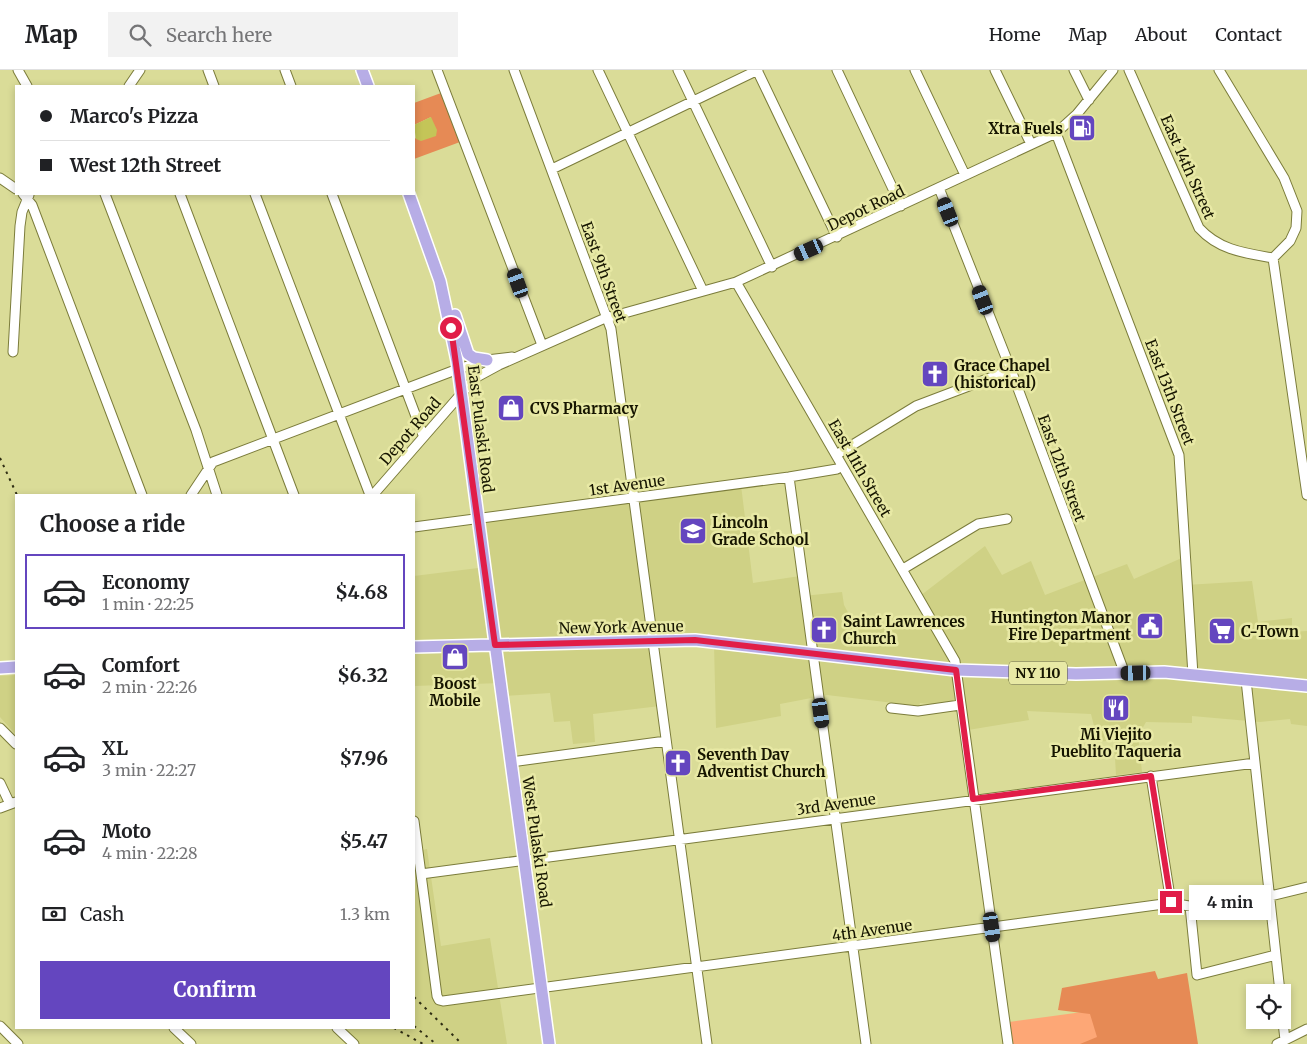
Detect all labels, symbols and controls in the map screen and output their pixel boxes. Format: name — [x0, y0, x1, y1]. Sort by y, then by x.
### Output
search box — [108, 12, 458, 57]
text: Map — [25, 19, 78, 50]
icon: search — [126, 21, 154, 49]
text: Search here — [166, 23, 272, 47]
text: Home — [989, 23, 1041, 46]
text: Map — [1069, 23, 1107, 46]
text: About — [1135, 23, 1187, 46]
text: Contact — [1215, 23, 1282, 46]
text: Marco's Pizza — [70, 104, 198, 128]
street label: East 14th Street — [1157, 112, 1220, 222]
fuel station icon: Xtra Fuels — [1067, 113, 1097, 143]
place label: Xtra Fuels — [988, 119, 1063, 138]
text: West 12th Street — [70, 153, 221, 177]
street label: Depot Road — [824, 181, 908, 235]
car — [935, 195, 960, 229]
street label: East 9th Street — [577, 219, 631, 325]
car — [792, 237, 825, 263]
car — [505, 266, 530, 300]
car — [970, 283, 995, 317]
route start — [440, 317, 462, 339]
street label: East 13th Street — [1141, 336, 1199, 448]
place label: Grace Chapel (historical) — [954, 356, 1050, 392]
church icon: Grace Chapel (historical) — [920, 359, 950, 389]
street label: East Pulaski Road — [464, 364, 498, 494]
street label: Depot Road — [375, 393, 445, 469]
shop icon: CVS Pharmacy — [496, 393, 526, 423]
place label: CVS Pharmacy — [530, 399, 638, 418]
street label: East 12th Street — [1034, 412, 1090, 524]
street label: East 11th Street — [824, 416, 896, 520]
street label: 1st Avenue — [588, 470, 666, 500]
text: Choose a ride — [40, 510, 185, 538]
place label: Lincoln Grade School — [712, 513, 809, 549]
school or university icon: Lincoln Grade School — [678, 516, 708, 546]
icon: car — [42, 569, 87, 614]
text: Economy — [102, 570, 190, 594]
text: $4.68 — [335, 580, 388, 604]
text: 1 min · 22:25 — [102, 594, 194, 614]
place label: Huntington Manor Fire Department — [991, 608, 1131, 644]
public building icon: Huntington Manor Fire Department — [1135, 611, 1165, 641]
place label: Saint Lawrences Church — [843, 612, 965, 648]
church icon: Saint Lawrences Church — [809, 615, 839, 645]
street label: New York Avenue — [558, 616, 684, 638]
supermarket icon: C-Town — [1207, 616, 1237, 646]
place label: C-Town — [1241, 622, 1299, 641]
shop icon: Boost Mobile — [440, 642, 470, 672]
icon: car — [42, 652, 87, 697]
text: Comfort — [102, 653, 180, 677]
road number: NY 110 — [1009, 662, 1067, 684]
text: $6.32 — [337, 663, 388, 687]
car — [1120, 665, 1151, 681]
place label: Boost Mobile — [429, 674, 481, 710]
text: 2 min · 22:26 — [102, 677, 197, 697]
restaurant icon: Mi Viejito Pueblito Taqueria — [1101, 693, 1131, 723]
car — [811, 697, 830, 729]
place label: Mi Viejito Pueblito Taqueria — [1051, 725, 1182, 761]
icon: car — [42, 735, 87, 780]
text: XL — [102, 736, 128, 760]
place label: Seventh Day Adventist Church — [696, 745, 825, 781]
text: $7.96 — [340, 746, 388, 770]
church icon: Seventh Day Adventist Church — [663, 748, 693, 778]
text: 3 min · 22:27 — [102, 760, 196, 780]
street label: West Pulaski Road — [518, 774, 556, 909]
street label: 3rd Avenue — [795, 789, 877, 819]
icon: car — [42, 818, 87, 863]
text: Moto — [102, 819, 151, 843]
text: $5.47 — [339, 829, 388, 853]
text: 4 min · 22:28 — [102, 843, 198, 863]
callout: 4 min — [1188, 884, 1271, 920]
route end — [1160, 891, 1182, 913]
text: 4 min — [1207, 892, 1253, 912]
icon: cash — [40, 900, 68, 928]
text: Cash — [80, 902, 124, 926]
text: 1.3 km — [340, 904, 390, 924]
car — [982, 911, 1001, 943]
street label: 4th Avenue — [831, 915, 914, 945]
button: Confirm — [40, 961, 390, 1019]
map controls — [1246, 984, 1291, 1029]
button: locate — [1246, 984, 1291, 1029]

